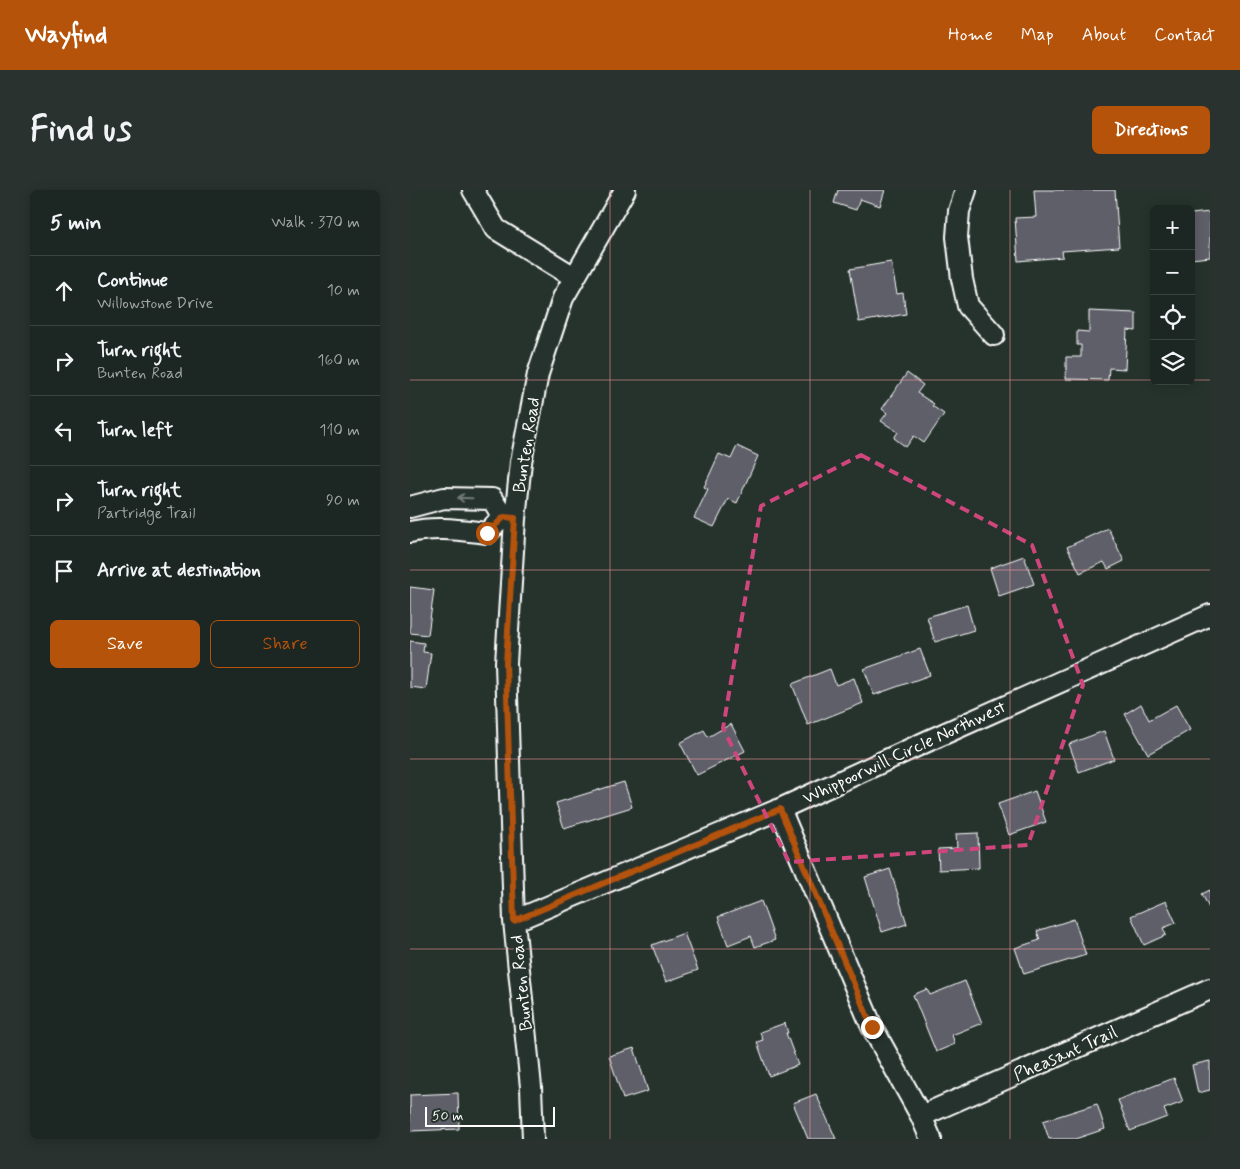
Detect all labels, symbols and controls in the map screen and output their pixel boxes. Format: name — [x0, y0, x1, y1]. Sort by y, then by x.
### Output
text: Wayfind — [25, 20, 107, 51]
text: Home — [948, 23, 993, 47]
text: Map — [1021, 23, 1054, 47]
text: About — [1082, 23, 1126, 47]
text: Contact — [1154, 23, 1215, 47]
button: Directions — [1092, 106, 1210, 154]
text: Find us — [30, 107, 132, 153]
map controls — [1150, 205, 1195, 385]
button: + — [1150, 205, 1195, 250]
text: 5 min — [50, 209, 102, 237]
text: Walk · 370 m — [271, 212, 360, 233]
button: − — [1150, 250, 1195, 295]
text: Continue — [97, 268, 168, 293]
icon: ahead — [50, 277, 78, 305]
text: 10 m — [327, 280, 360, 301]
text: Willowstone Drive — [97, 293, 213, 314]
button: locate — [1150, 295, 1195, 340]
text: Turn right — [97, 338, 181, 363]
button: layers — [1150, 340, 1195, 385]
icon: right — [50, 347, 78, 375]
text: 160 m — [317, 350, 360, 371]
text: Bunten Road — [97, 363, 183, 384]
street label: Bunten Road — [508, 396, 546, 495]
icon: left — [50, 417, 78, 445]
text: Turn left — [97, 418, 173, 443]
text: 110 m — [319, 420, 360, 441]
text: Turn right — [97, 478, 181, 503]
icon: right — [50, 487, 78, 515]
text: 90 m — [326, 490, 360, 511]
one-way arrow — [457, 493, 474, 503]
text: Partridge Trail — [97, 503, 196, 524]
route start — [476, 522, 499, 545]
icon: arrive — [50, 557, 78, 585]
text: Arrive at destination — [97, 558, 261, 583]
button: Save — [50, 620, 200, 668]
button: Share — [210, 620, 360, 668]
street label: Whippoorwill Circle Northwest — [799, 695, 1010, 811]
street label: Bunten Road — [505, 934, 539, 1032]
route end — [861, 1016, 884, 1039]
street label: Pheasant Trail — [1010, 1020, 1121, 1087]
scale bar — [425, 1104, 555, 1127]
text: 50 m — [432, 1107, 463, 1125]

